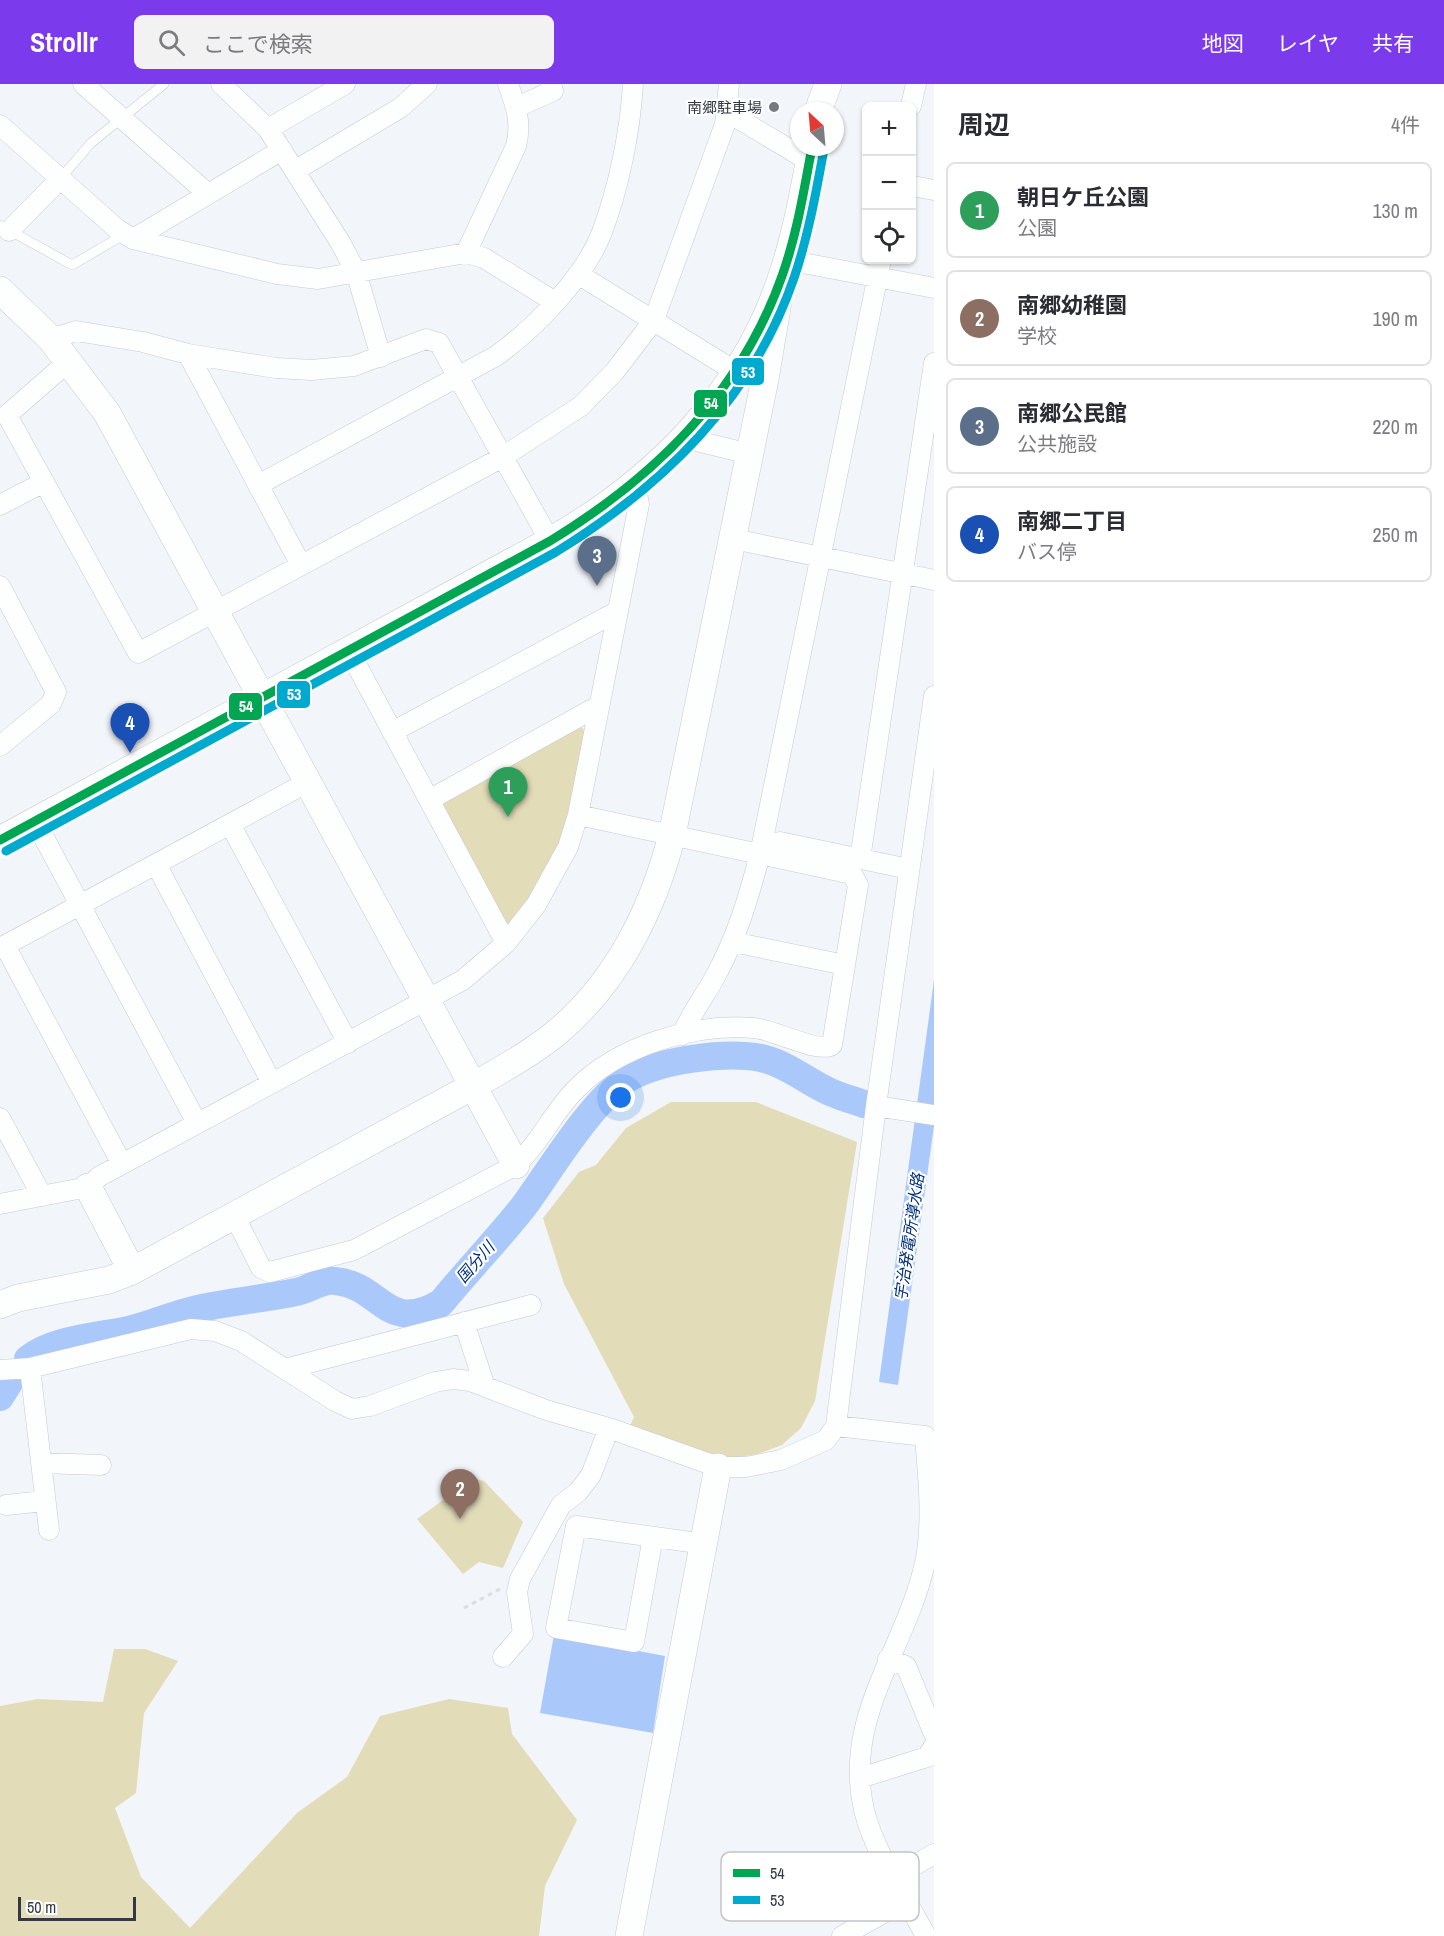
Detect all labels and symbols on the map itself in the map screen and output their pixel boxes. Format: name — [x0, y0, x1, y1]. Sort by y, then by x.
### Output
place label: 南郷駐車場 — [687, 97, 762, 118]
marker: 南郷駐車場 — [767, 100, 781, 114]
north arrow — [790, 102, 844, 156]
line badge: 53 — [731, 357, 765, 386]
text: 53 — [741, 361, 755, 383]
line badge: 54 — [693, 389, 728, 418]
text: 54 — [704, 392, 719, 414]
pin: 3 — [578, 536, 616, 586]
line badge: 53 — [276, 680, 311, 709]
text: 53 — [287, 683, 301, 705]
line badge: 54 — [228, 692, 263, 721]
text: 54 — [239, 695, 254, 717]
pin: 4 — [110, 704, 150, 753]
pin: 1 — [488, 768, 528, 817]
your location — [606, 1083, 635, 1112]
water label: 宇治発電所導水路 — [889, 1170, 929, 1302]
water label: 国分川 — [451, 1235, 500, 1287]
pin: 2 — [440, 1470, 480, 1519]
legend — [721, 1852, 919, 1921]
text: 54 — [770, 1862, 785, 1884]
text: 53 — [770, 1889, 785, 1911]
scale bar — [18, 1894, 136, 1922]

